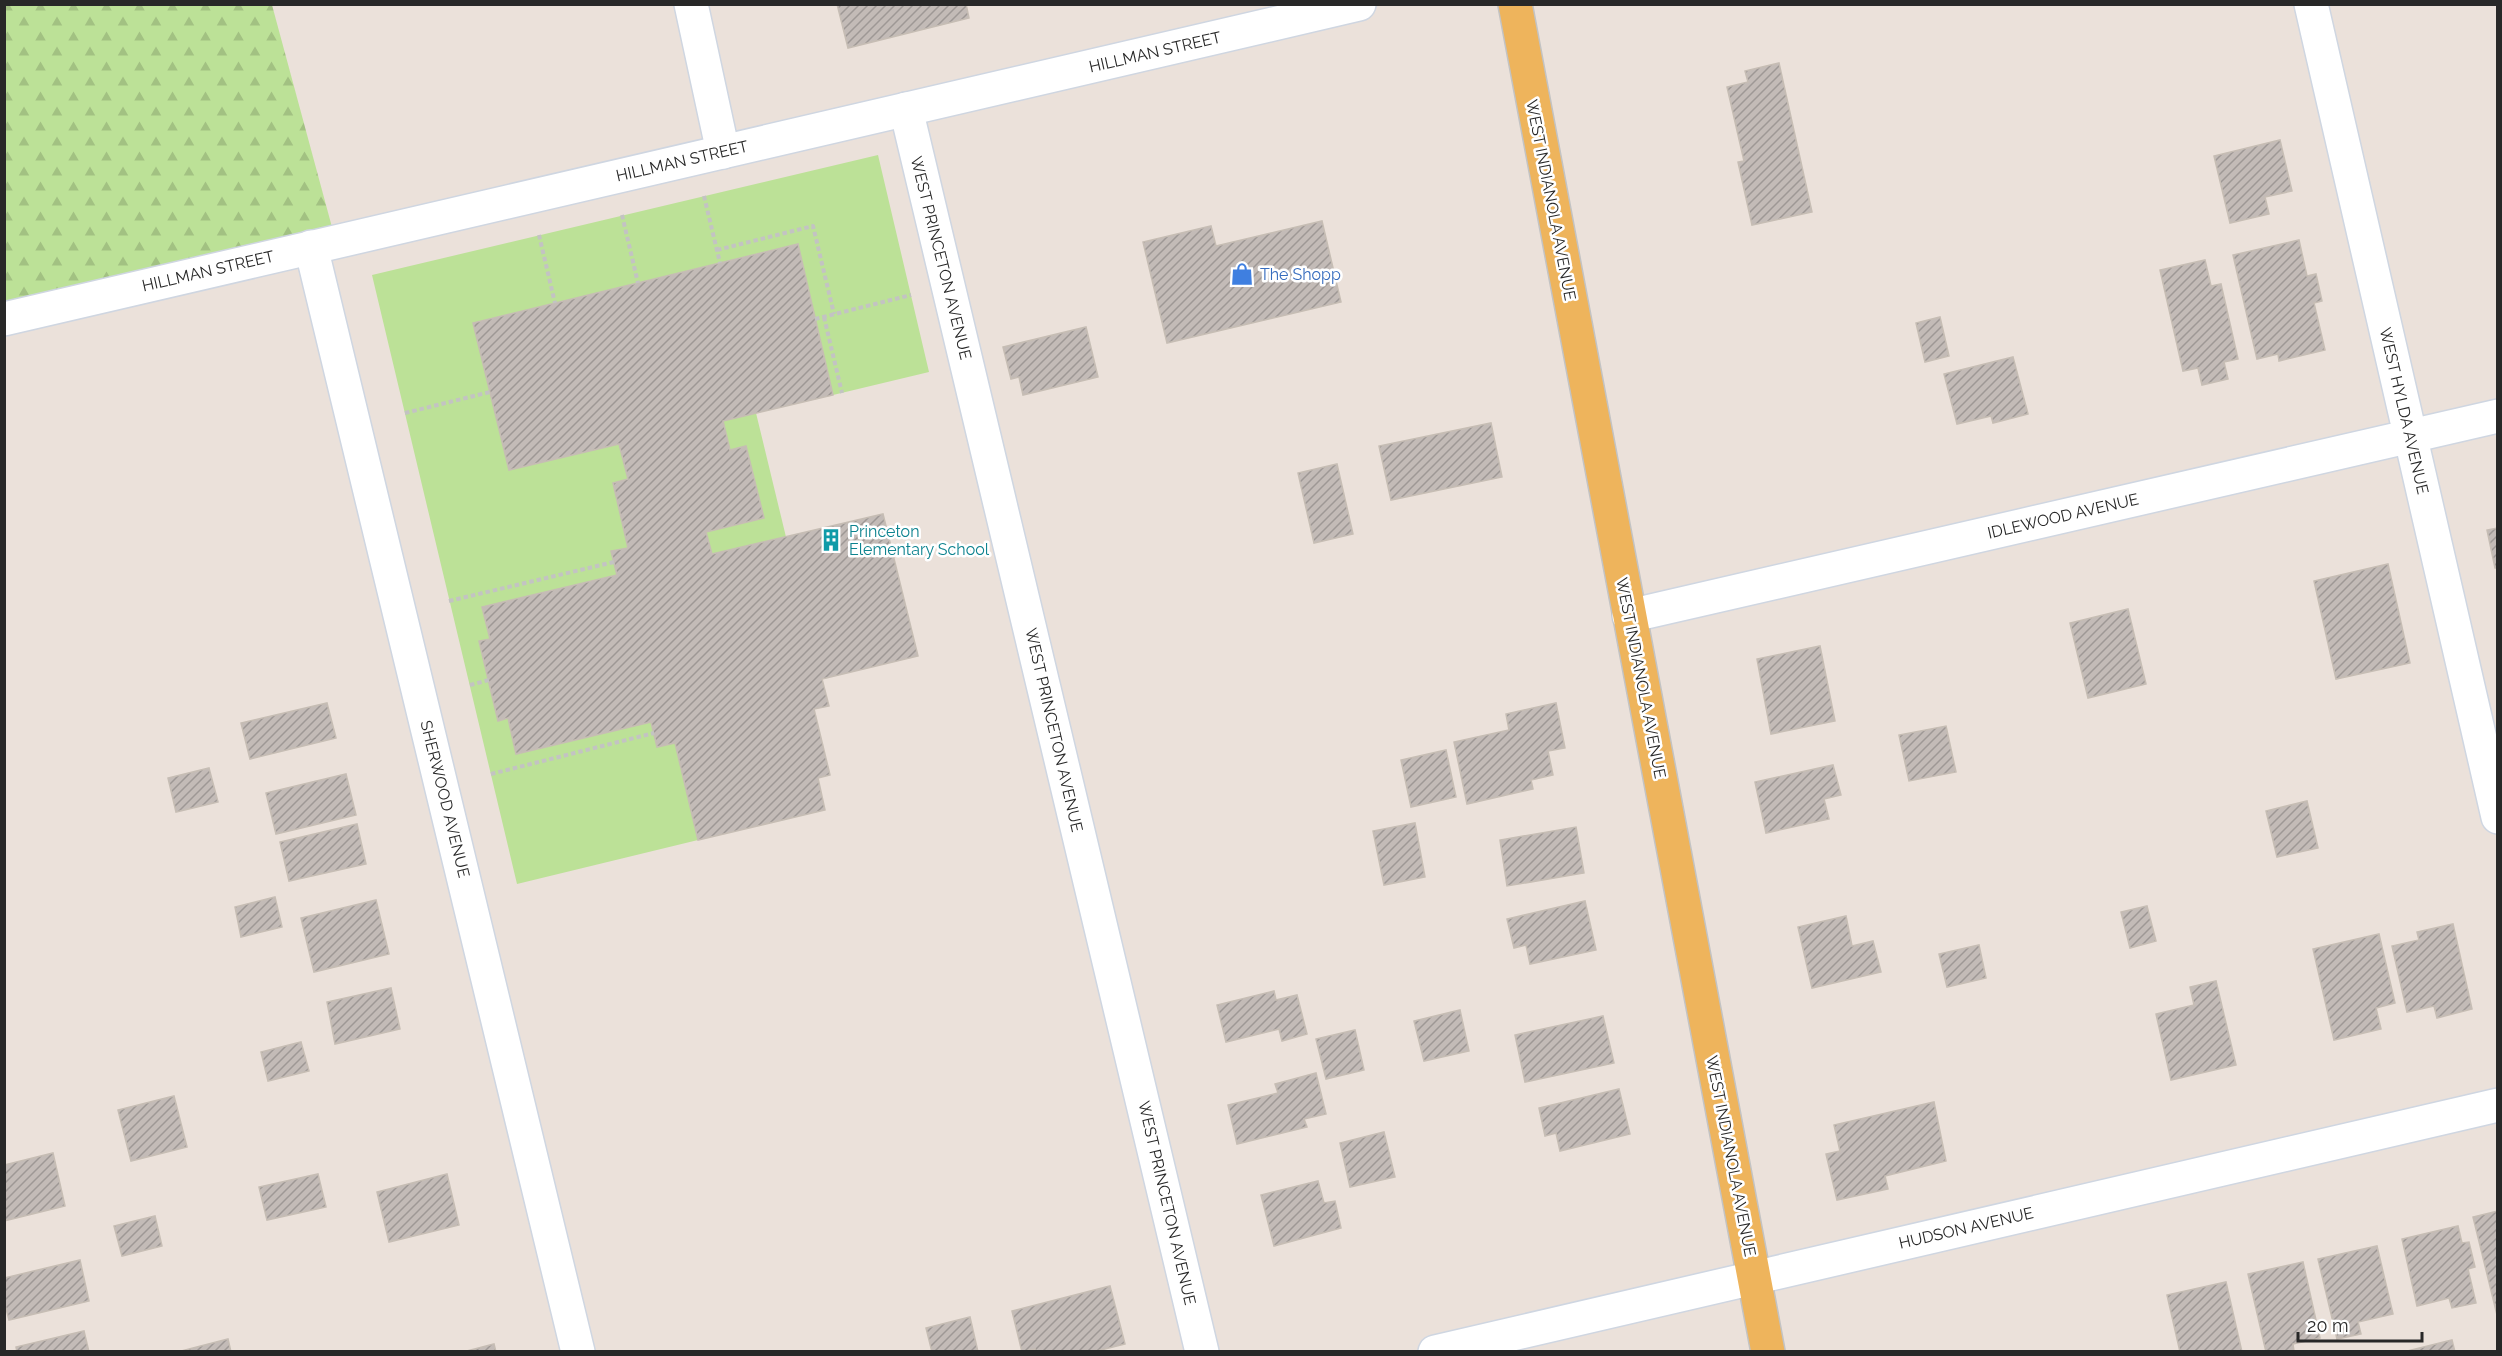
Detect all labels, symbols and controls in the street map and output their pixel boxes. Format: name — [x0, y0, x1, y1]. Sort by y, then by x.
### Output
street label: HILLMAN STREET — [1087, 28, 1223, 76]
street label: WEST INDIANOLA AVENUE — [1522, 98, 1580, 302]
street label: HILLMAN STREET — [614, 137, 750, 185]
street label: WEST PRINCETON AVENUE — [907, 154, 976, 362]
street label: HILLMAN STREET — [140, 247, 276, 295]
shop icon: The Shopp — [1229, 261, 1255, 287]
place label: The Shopp — [1260, 265, 1341, 284]
street label: WEST HYLDA AVENUE — [2376, 326, 2433, 497]
street label: IDLEWOOD AVENUE — [1986, 489, 2141, 543]
place label: Princeton Elementary School — [849, 522, 990, 559]
building icon: Princeton Elementary School — [818, 527, 844, 553]
street label: WEST INDIANOLA AVENUE — [1612, 576, 1670, 780]
street label: WEST PRINCETON AVENUE — [1021, 626, 1087, 834]
street label: SHERWOOD AVENUE — [416, 718, 474, 880]
street label: WEST INDIANOLA AVENUE — [1702, 1054, 1760, 1258]
street label: WEST PRINCETON AVENUE — [1134, 1099, 1200, 1307]
street label: HUDSON AVENUE — [1897, 1203, 2035, 1253]
scale bar — [2298, 1305, 2422, 1343]
text: 20 m — [2307, 1315, 2349, 1336]

